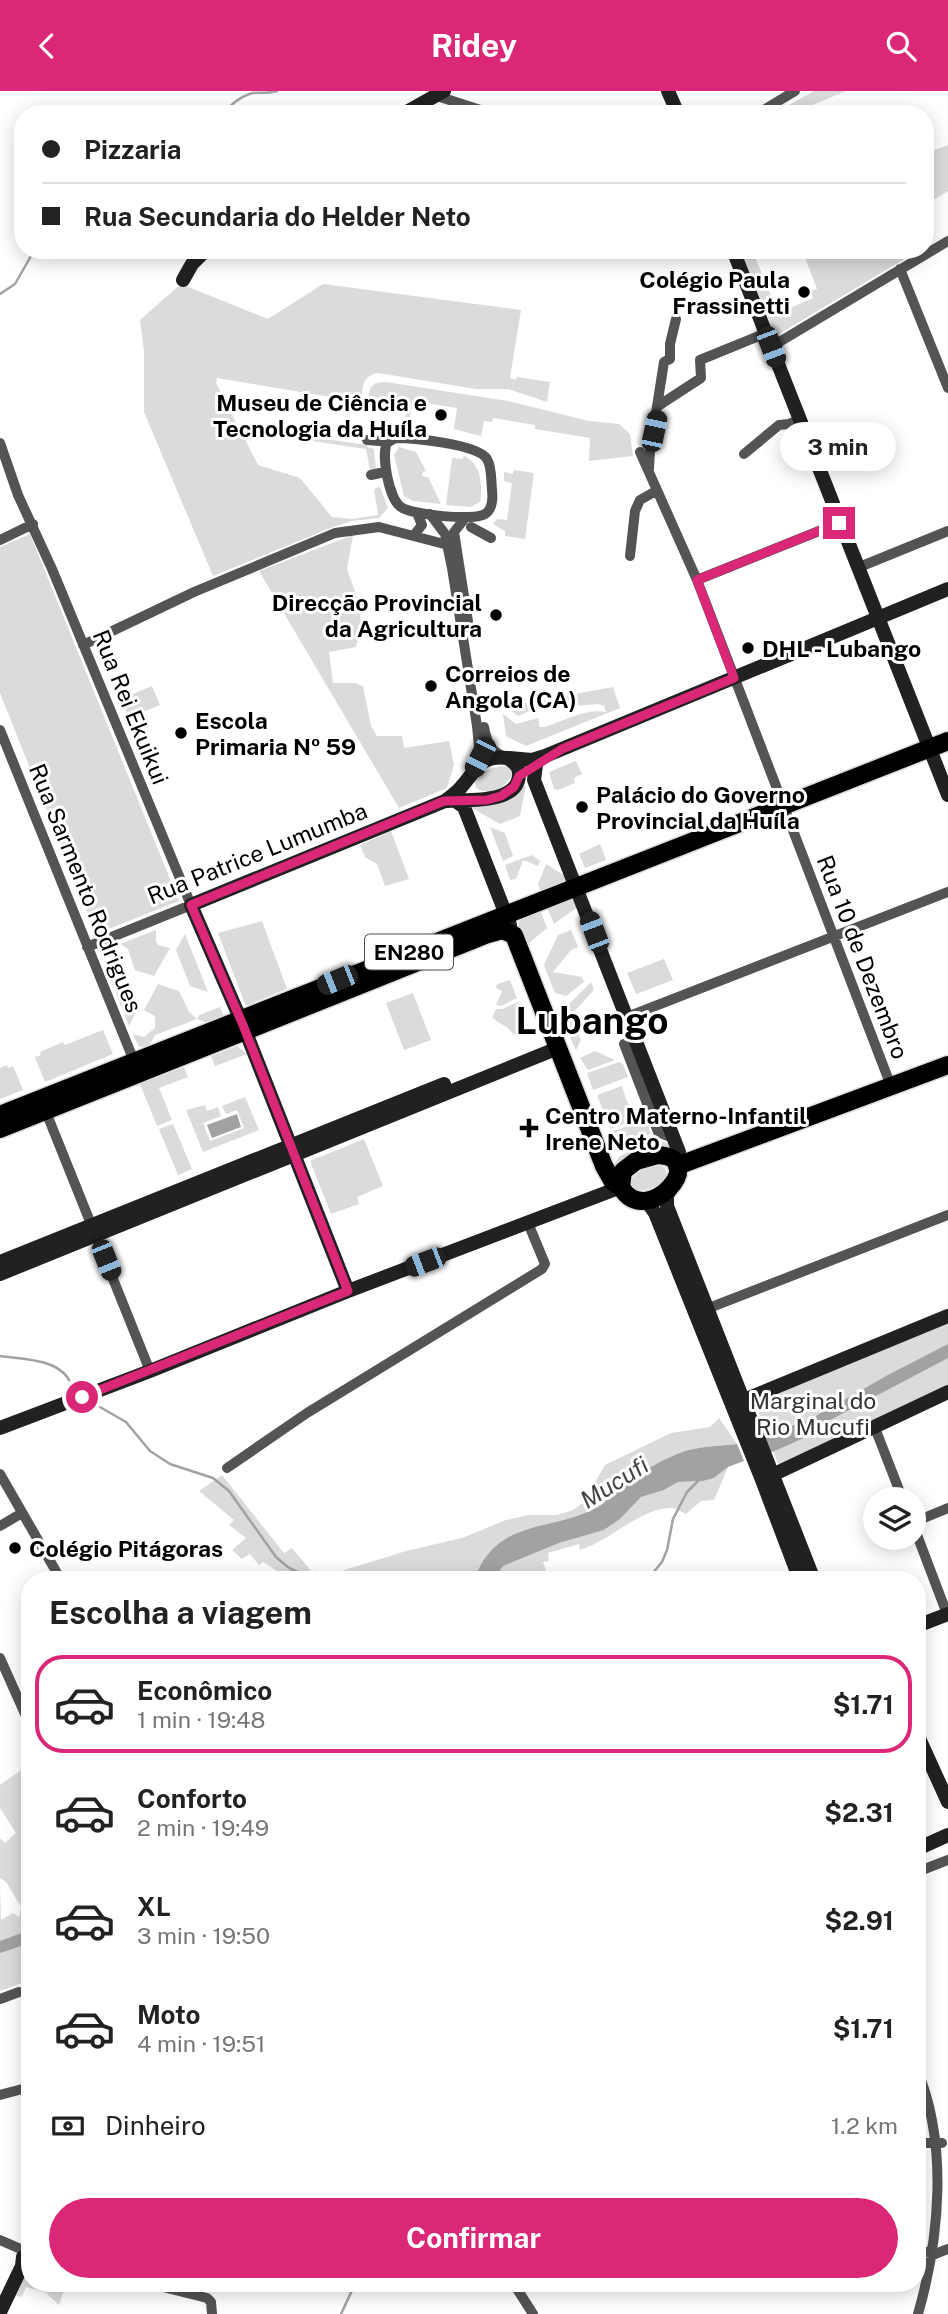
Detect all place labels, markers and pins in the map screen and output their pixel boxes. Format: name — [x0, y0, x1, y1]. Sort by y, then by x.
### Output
place label: Colégio Paula Frassinetti — [639, 266, 790, 319]
marker: Colégio Paula Frassinetti — [796, 284, 812, 300]
place label: Museu de Ciência e Tecnologia da Huíla — [213, 389, 427, 442]
marker: Museu de Ciência e Tecnologia da Huíla — [433, 407, 449, 423]
place label: Direcção Provincial da Agricultura — [272, 589, 482, 642]
marker: Direcção Provincial da Agricultura — [488, 607, 504, 623]
place label: DHL - Lubango — [762, 635, 921, 662]
marker: DHL - Lubango — [740, 640, 756, 656]
place label: Correios de Angola (CA) — [445, 660, 577, 713]
marker: Correios de Angola (CA) — [423, 678, 439, 694]
place label: Escola Primaria Nº 59 — [195, 707, 356, 760]
marker: Escola Primaria Nº 59 — [173, 725, 189, 741]
place label: Palácio do Governo Provincial da Huíla — [596, 781, 805, 834]
marker: Palácio do Governo Provincial da Huíla — [574, 799, 590, 815]
place label: Centro Materno-Infantil Irene Neto — [545, 1102, 807, 1155]
marker: Centro Materno-Infantil Irene Neto — [519, 1118, 539, 1138]
place label: Colégio Pitágoras — [29, 1535, 223, 1562]
marker: Colégio Pitágoras — [7, 1540, 23, 1556]

